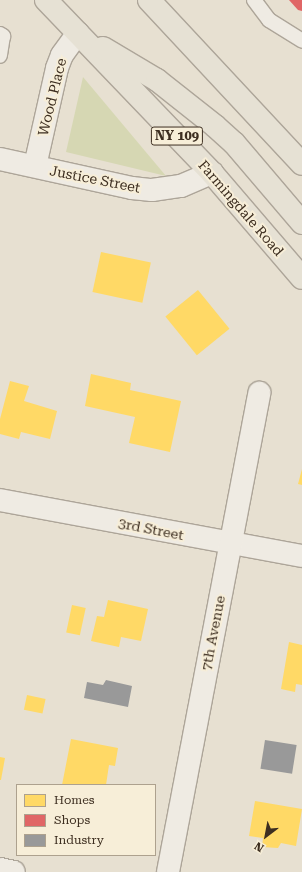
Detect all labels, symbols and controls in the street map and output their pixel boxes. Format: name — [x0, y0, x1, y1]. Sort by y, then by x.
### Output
street label: Wood Place — [34, 56, 70, 138]
road number: NY 109 — [150, 125, 204, 147]
street label: Farmingdale Road — [195, 157, 287, 259]
street label: Justice Street — [48, 162, 142, 196]
street label: 3rd Street — [117, 514, 185, 544]
street label: 7th Avenue — [198, 594, 228, 672]
legend — [16, 784, 156, 856]
text: Homes — [54, 793, 94, 807]
text: Shops — [54, 813, 90, 827]
north arrow — [246, 816, 286, 856]
text: Industry — [54, 833, 104, 847]
text: N — [252, 839, 266, 854]

